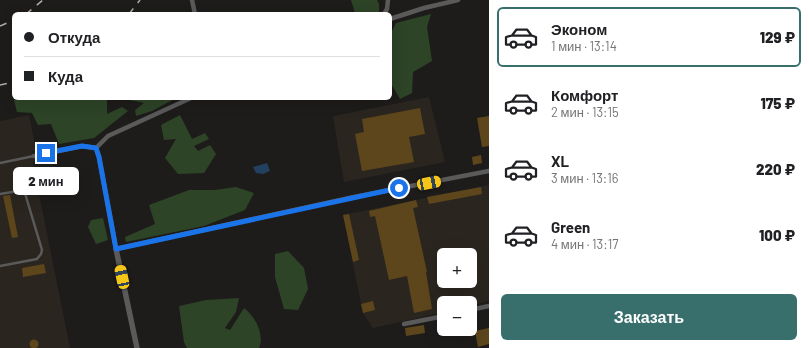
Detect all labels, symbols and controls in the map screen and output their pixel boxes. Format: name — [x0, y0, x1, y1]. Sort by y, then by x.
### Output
icon: car — [503, 19, 539, 55]
text: Эконом — [551, 20, 607, 38]
text: Откуда — [48, 28, 100, 46]
text: 129 ₽ — [760, 28, 795, 46]
text: 1 мин · 13:14 — [551, 38, 617, 54]
text: Куда — [48, 67, 83, 85]
icon: car — [503, 85, 539, 121]
text: Комфорт — [551, 86, 618, 104]
text: 175 ₽ — [760, 94, 795, 112]
text: 2 мин · 13:15 — [551, 104, 619, 120]
route end — [37, 144, 55, 162]
icon: car — [503, 151, 539, 187]
text: XL — [551, 152, 569, 170]
text: 220 ₽ — [756, 160, 795, 178]
callout: 2 мин — [13, 167, 79, 195]
text: 3 мин · 13:16 — [551, 170, 619, 186]
text: 2 мин — [28, 173, 64, 189]
car — [416, 175, 442, 191]
route start — [390, 179, 408, 197]
icon: car — [503, 217, 539, 253]
text: Green — [551, 218, 590, 236]
text: 100 ₽ — [759, 226, 795, 244]
text: 4 мин · 13:17 — [551, 236, 618, 252]
map controls — [437, 248, 477, 336]
button: + — [437, 248, 477, 288]
car — [114, 264, 130, 290]
button: Заказать — [501, 294, 797, 340]
button: − — [437, 296, 477, 336]

